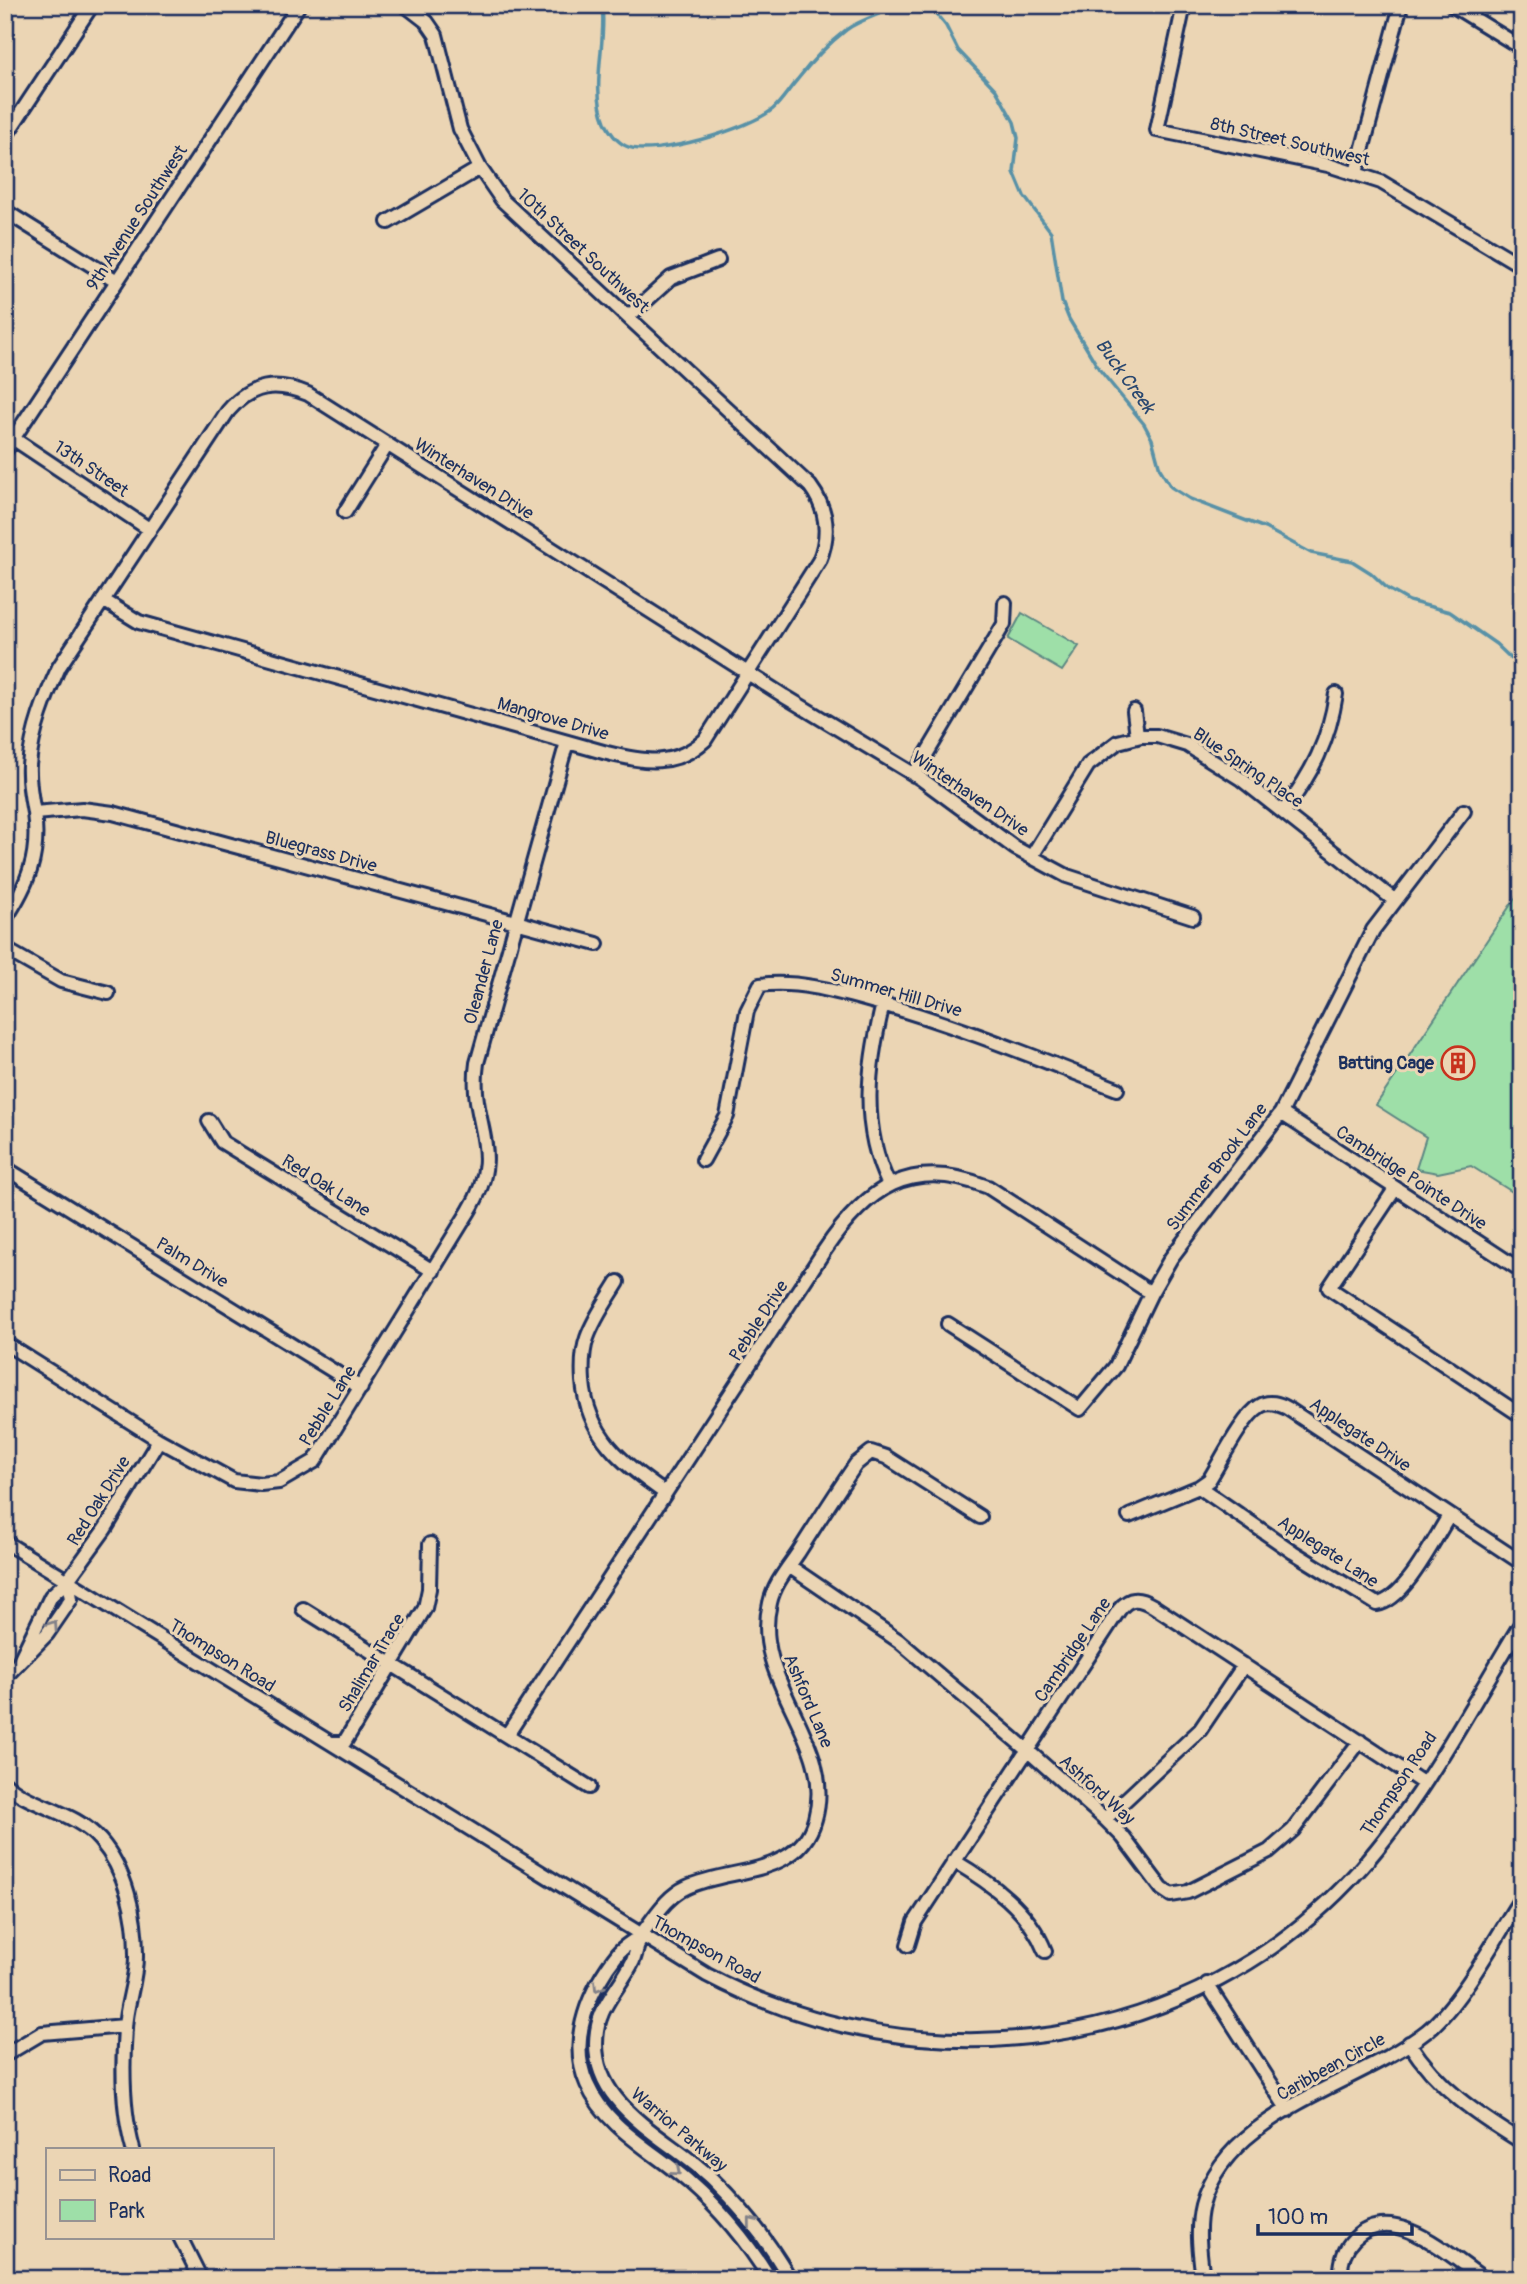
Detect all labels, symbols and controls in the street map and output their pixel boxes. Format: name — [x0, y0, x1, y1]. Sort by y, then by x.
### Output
street label: 8th Street Southwest — [1208, 113, 1373, 172]
street label: 9th Avenue Southwest — [81, 140, 193, 295]
street label: 10th Street Southwest — [512, 184, 655, 319]
water label: Buck Creek — [1090, 334, 1161, 420]
street label: Winterhaven Drive — [410, 433, 538, 525]
street label: 13th Street — [49, 436, 133, 503]
street label: Mangrove Drive — [495, 692, 612, 746]
street label: Blue Spring Place — [1188, 723, 1308, 814]
street label: Winterhaven Drive — [907, 746, 1033, 842]
street label: Bluegrass Drive — [263, 826, 379, 878]
street label: Oleander Lane — [459, 917, 509, 1027]
street label: Summer Hill Drive — [828, 963, 965, 1023]
building icon: Batting Cage — [1439, 1044, 1477, 1082]
place label: Batting Cage — [1338, 1052, 1435, 1075]
street label: Summer Brook Lane — [1161, 1098, 1273, 1236]
street label: Cambridge Pointe Drive — [1331, 1121, 1491, 1236]
street label: Red Oak Lane — [277, 1150, 375, 1222]
street label: Palm Drive — [152, 1232, 232, 1294]
street label: Pebble Drive — [724, 1276, 794, 1366]
street label: Pebble Lane — [294, 1361, 362, 1451]
street label: Applegate Drive — [1305, 1393, 1415, 1477]
street label: Red Oak Drive — [62, 1452, 136, 1550]
street label: Applegate Lane — [1273, 1511, 1383, 1593]
street label: Cambridge Lane — [1029, 1593, 1117, 1707]
street label: Shalimar Trace — [333, 1609, 411, 1717]
street label: Thompson Road — [165, 1614, 279, 1698]
one-way arrow — [45, 1620, 57, 1633]
street label: Ashford Lane — [778, 1651, 838, 1752]
street label: Thompson Road — [1356, 1727, 1442, 1841]
street label: Ashford Way — [1054, 1750, 1140, 1830]
street label: Thompson Road — [648, 1911, 764, 1989]
one-way arrow — [594, 1980, 607, 1993]
street label: Caribbean Circle — [1273, 2028, 1389, 2106]
street label: Warrior Parkway — [626, 2083, 732, 2177]
legend — [46, 2148, 273, 2238]
text: Road — [108, 2162, 152, 2189]
one-way arrow — [668, 2163, 681, 2175]
scale bar — [1258, 2193, 1412, 2237]
text: Park — [108, 2198, 145, 2225]
text: 100 m — [1268, 2204, 1328, 2231]
one-way arrow — [747, 2218, 760, 2230]

